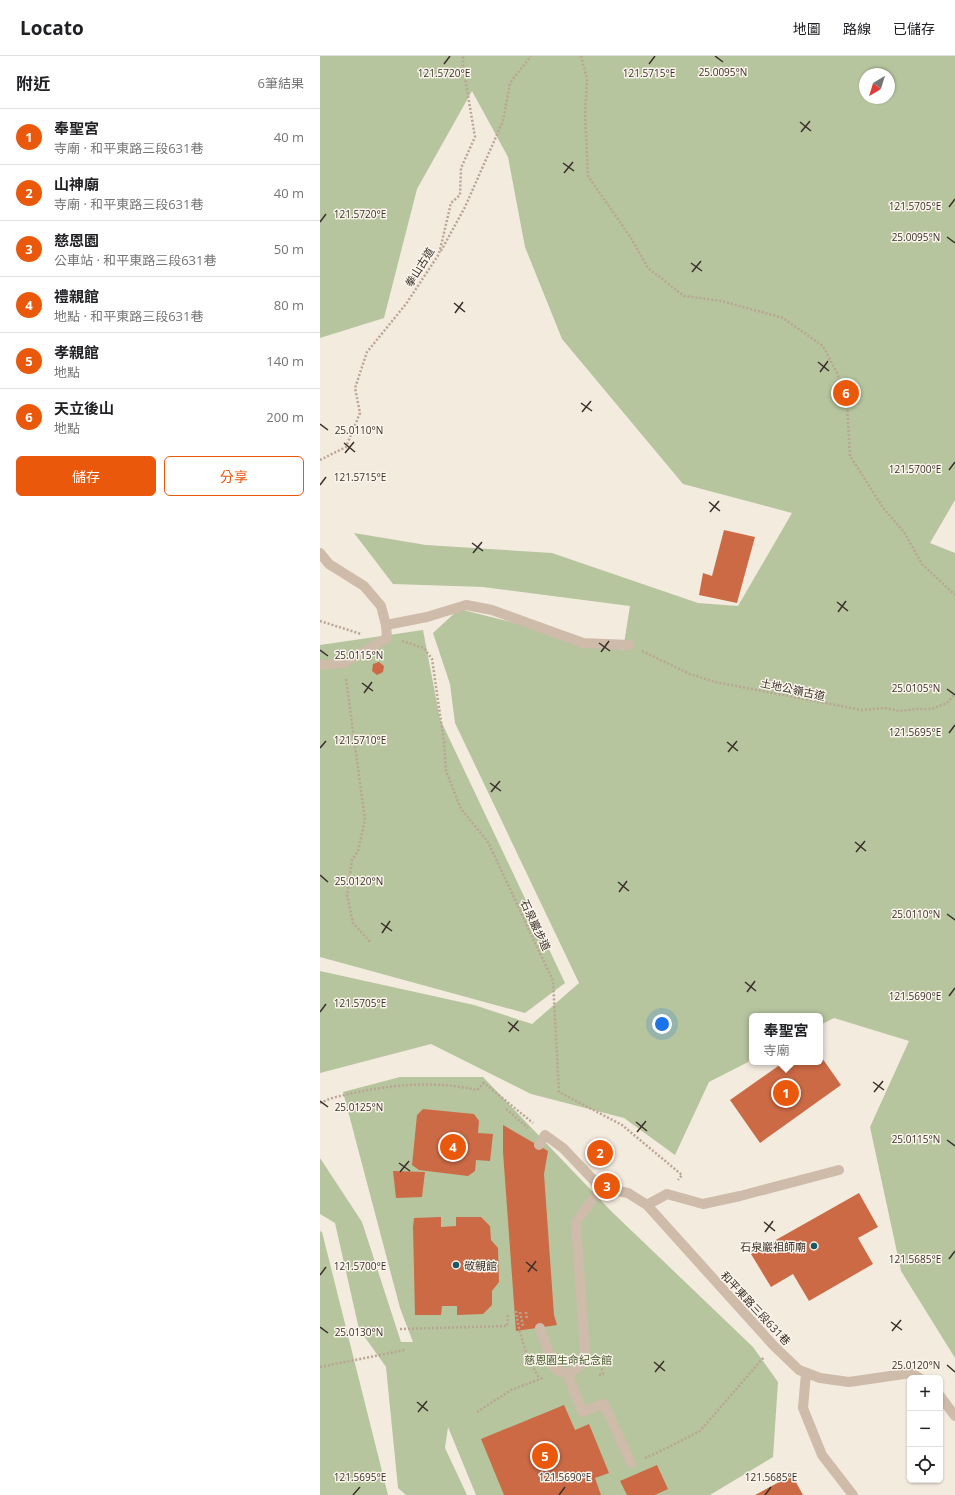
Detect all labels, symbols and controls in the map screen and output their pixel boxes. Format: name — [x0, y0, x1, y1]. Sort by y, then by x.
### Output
text: Locato — [20, 15, 84, 41]
text: 地圖 — [793, 19, 821, 38]
text: 路線 — [843, 19, 871, 38]
text: 已儲存 — [893, 19, 935, 38]
text: 25.0095°N — [699, 65, 747, 79]
text: 121.5720°E — [418, 66, 470, 80]
text: 121.5715°E — [623, 66, 675, 80]
north arrow — [859, 68, 895, 104]
text: 附近 — [16, 72, 50, 95]
text: 6筆結果 — [258, 74, 304, 92]
text: 奉聖宮 — [54, 118, 99, 138]
text: 1 — [25, 128, 33, 146]
text: 40 m — [274, 128, 304, 146]
text: 寺廟 · 和平東路三段631巷 — [54, 139, 203, 157]
text: 山神廟 — [54, 174, 99, 194]
text: 2 — [25, 184, 33, 202]
text: 40 m — [274, 184, 304, 202]
text: 寺廟 · 和平東路三段631巷 — [54, 195, 203, 213]
text: 121.5705°E — [889, 199, 941, 213]
text: 121.5720°E — [334, 207, 386, 221]
text: 慈恩園 — [54, 230, 99, 250]
text: 25.0095°N — [892, 230, 940, 244]
text: 3 — [25, 240, 33, 258]
text: 50 m — [274, 240, 304, 258]
street label: 拳山古道 — [401, 244, 437, 290]
text: 公車站 · 和平東路三段631巷 — [54, 251, 216, 269]
text: 禮親館 — [54, 286, 99, 306]
text: 4 — [25, 296, 33, 314]
text: 80 m — [274, 296, 304, 314]
text: 地點 · 和平東路三段631巷 — [54, 307, 203, 325]
text: 孝親館 — [54, 342, 99, 362]
text: 5 — [25, 352, 33, 370]
text: 140 m — [266, 352, 304, 370]
text: 地點 — [54, 363, 80, 381]
pin: 6 — [833, 378, 859, 408]
text: 天立後山 — [54, 398, 114, 418]
text: 6 — [25, 408, 33, 426]
text: 200 m — [266, 408, 304, 426]
text: 地點 — [54, 419, 80, 437]
text: 25.0110°N — [335, 423, 383, 437]
button: 儲存 — [16, 456, 156, 496]
button: 分享 — [164, 456, 304, 496]
text: 121.5700°E — [889, 462, 941, 476]
text: 121.5715°E — [334, 470, 386, 484]
text: 25.0115°N — [335, 648, 383, 662]
street label: 土地公嶺古道 — [759, 675, 827, 703]
text: 25.0105°N — [892, 681, 940, 695]
text: 121.5695°E — [889, 725, 941, 739]
text: 121.5710°E — [334, 733, 386, 747]
text: 25.0120°N — [335, 874, 383, 888]
street label: 石泉巖步道 — [518, 897, 554, 953]
text: 25.0110°N — [892, 907, 940, 921]
text: 121.5690°E — [889, 989, 941, 1003]
text: 121.5705°E — [334, 996, 386, 1010]
popup — [749, 1013, 823, 1065]
your location — [652, 1014, 672, 1034]
text: 奉聖宮 — [763, 1020, 809, 1040]
text: 寺廟 — [763, 1041, 790, 1059]
pin: 1 — [773, 1078, 799, 1108]
text: 25.0125°N — [335, 1100, 383, 1114]
pin: 4 — [440, 1132, 466, 1162]
text: 25.0115°N — [892, 1132, 940, 1146]
pin: 2 — [587, 1138, 613, 1168]
pin: 3 — [594, 1171, 620, 1201]
place label: 石泉巖祖師廟 — [740, 1239, 806, 1254]
marker: 石泉巖祖師廟 — [809, 1241, 819, 1251]
text: 121.5685°E — [889, 1252, 941, 1266]
place label: 敬親館 — [464, 1258, 497, 1273]
text: 121.5700°E — [334, 1259, 386, 1273]
marker: 敬親館 — [451, 1260, 461, 1270]
street label: 和平東路三段631巷 — [718, 1268, 794, 1348]
text: 25.0130°N — [335, 1325, 383, 1339]
park label: 慈恩園生命紀念館 — [524, 1352, 612, 1367]
text: 25.0120°N — [892, 1358, 940, 1372]
map controls — [907, 1375, 943, 1483]
button: + — [907, 1375, 943, 1411]
button: − — [907, 1411, 943, 1447]
pin: 5 — [532, 1441, 558, 1471]
button: locate — [907, 1447, 943, 1483]
text: 121.5695°E — [334, 1470, 386, 1484]
text: 121.5690°E — [539, 1470, 591, 1484]
text: 121.5685°E — [745, 1470, 797, 1484]

